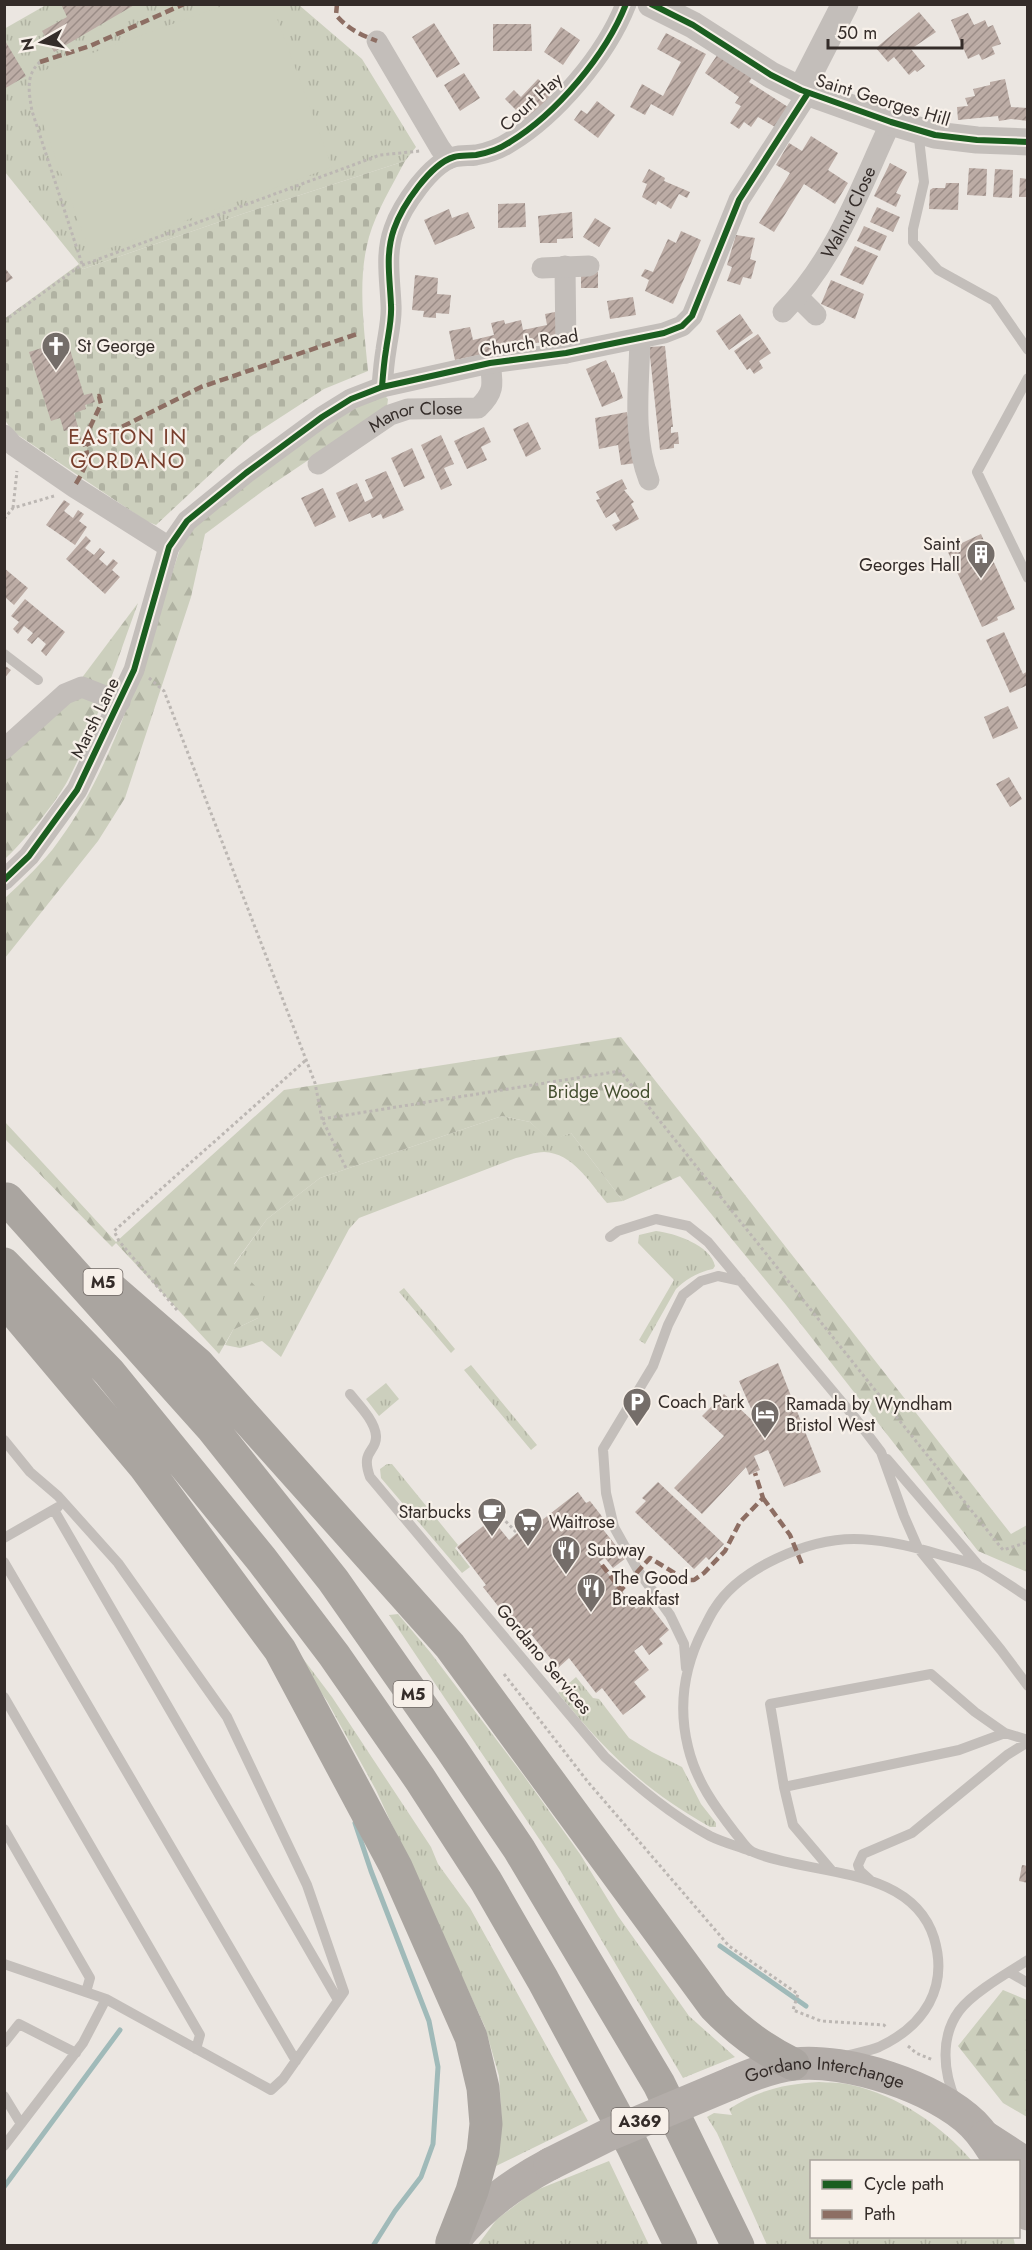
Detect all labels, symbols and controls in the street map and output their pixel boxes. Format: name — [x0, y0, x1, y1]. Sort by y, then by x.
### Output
north arrow — [12, 12, 72, 72]
scale bar — [828, 12, 962, 50]
text: 50 m — [837, 20, 877, 46]
text: N — [15, 36, 40, 52]
street label: Court Hay — [494, 67, 568, 137]
street label: Saint Georges Hill — [813, 67, 953, 133]
street label: Walnut Close — [815, 162, 883, 264]
street label: Church Road — [478, 322, 580, 364]
church icon: St George — [40, 330, 72, 372]
place label: St George — [77, 333, 155, 359]
street label: Manor Close — [363, 395, 463, 439]
district label: EASTON IN GORDANO — [68, 422, 188, 476]
place label: Saint Georges Hall — [859, 531, 961, 578]
building icon: Saint Georges Hall — [965, 538, 997, 580]
street label: Marsh Lane — [64, 673, 126, 763]
park label: Bridge Wood — [548, 1079, 650, 1105]
road number: M5 — [84, 1269, 122, 1295]
parking icon: Coach Park — [621, 1386, 653, 1428]
place label: Coach Park — [658, 1389, 744, 1415]
place label: Ramada by Wyndham Bristol West — [786, 1391, 953, 1438]
hotel icon: Ramada by Wyndham Bristol West — [749, 1398, 781, 1440]
cafe icon: Starbucks — [476, 1496, 508, 1538]
place label: Starbucks — [398, 1499, 471, 1525]
supermarket icon: Waitrose — [512, 1506, 544, 1548]
place label: Waitrose — [549, 1509, 615, 1535]
restaurant icon: Subway — [550, 1534, 582, 1576]
place label: Subway — [587, 1537, 645, 1563]
place label: The Good Breakfast — [612, 1565, 688, 1612]
restaurant icon: The Good Breakfast — [575, 1572, 607, 1614]
street label: Gordano Services — [490, 1598, 598, 1720]
road number: M5 — [394, 1681, 432, 1707]
street label: Gordano Interchange — [741, 2050, 908, 2095]
road number: A369 — [612, 2108, 668, 2134]
legend — [810, 2160, 1020, 2238]
text: Cycle path — [864, 2171, 944, 2197]
text: Path — [864, 2201, 896, 2227]

